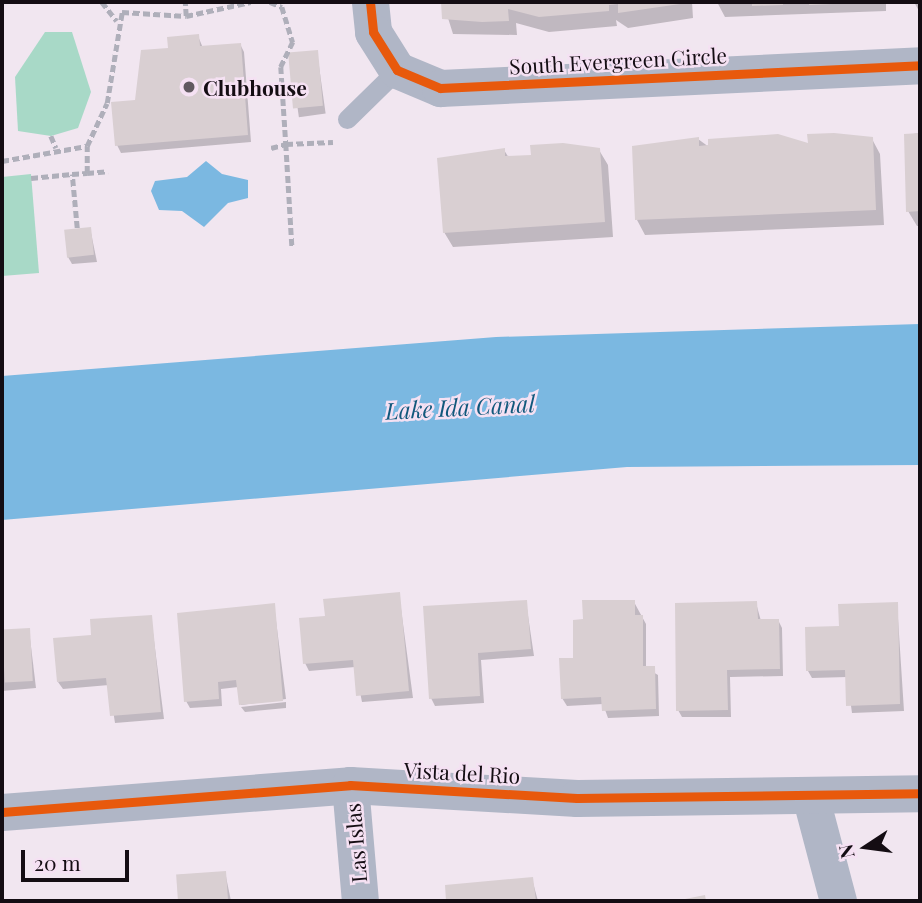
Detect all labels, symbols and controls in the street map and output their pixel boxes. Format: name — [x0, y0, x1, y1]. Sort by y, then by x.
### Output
street label: South Evergreen Circle — [508, 42, 728, 78]
place label: Clubhouse — [203, 74, 307, 100]
marker: Clubhouse — [181, 79, 197, 95]
water label: Lake Ida Canal — [384, 389, 536, 425]
street label: Vista del Rio — [403, 756, 521, 788]
street label: Las Islas — [339, 802, 371, 884]
north arrow — [831, 812, 901, 882]
scale bar — [24, 836, 133, 880]
text: N — [831, 842, 860, 861]
text: 20 m — [34, 848, 81, 876]

